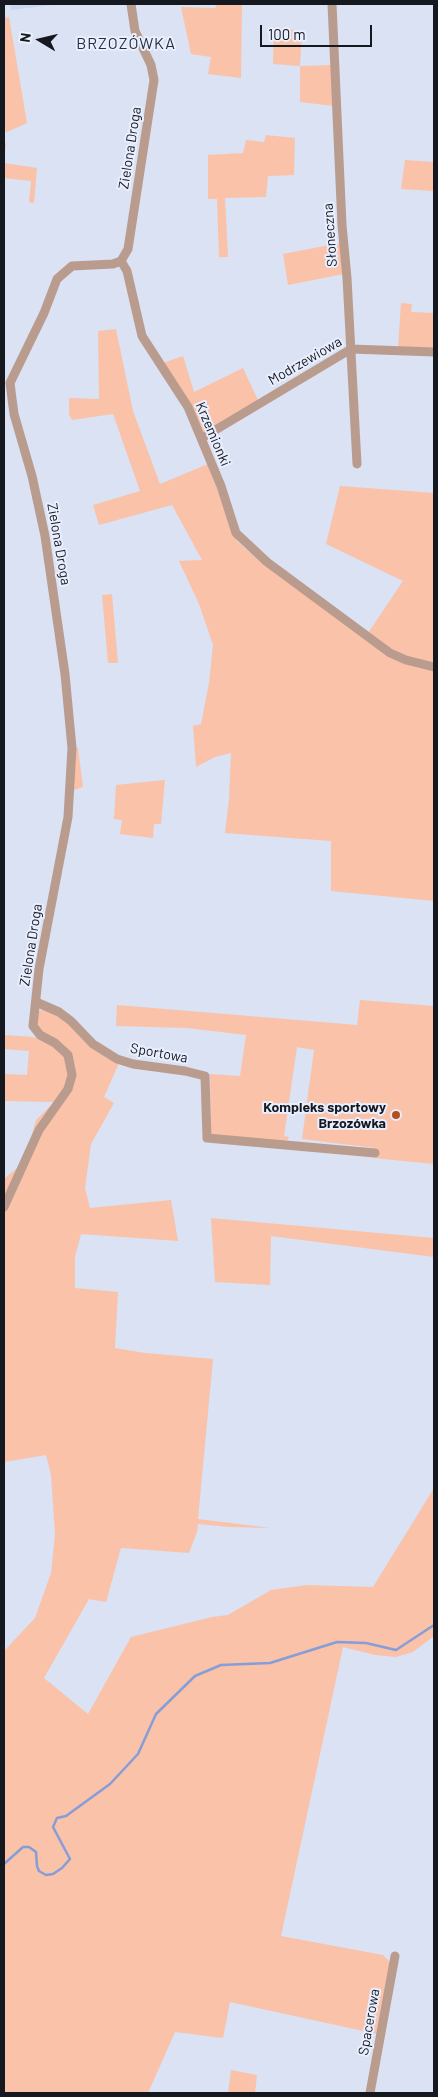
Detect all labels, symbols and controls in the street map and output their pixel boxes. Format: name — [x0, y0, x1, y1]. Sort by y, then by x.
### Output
north arrow — [15, 15, 65, 65]
scale bar — [263, 15, 376, 47]
text: 100 m — [268, 25, 306, 43]
text: N — [16, 32, 34, 44]
district label: BRZOZÓWKA — [75, 34, 177, 54]
street label: Zielona Droga — [115, 106, 145, 190]
street label: Słoneczna — [319, 203, 341, 267]
street label: Modrzewiowa — [265, 333, 345, 389]
street label: Krzemionki — [192, 399, 234, 469]
street label: Zielona Droga — [44, 502, 74, 586]
street label: Zielona Droga — [16, 903, 46, 987]
street label: Sportowa — [129, 1040, 189, 1066]
place label: Kompleks sportowy Brzozówka — [263, 1099, 386, 1132]
marker: Kompleks sportowy Brzozówka — [390, 1109, 402, 1121]
street label: Spacerowa — [355, 1987, 383, 2057]

